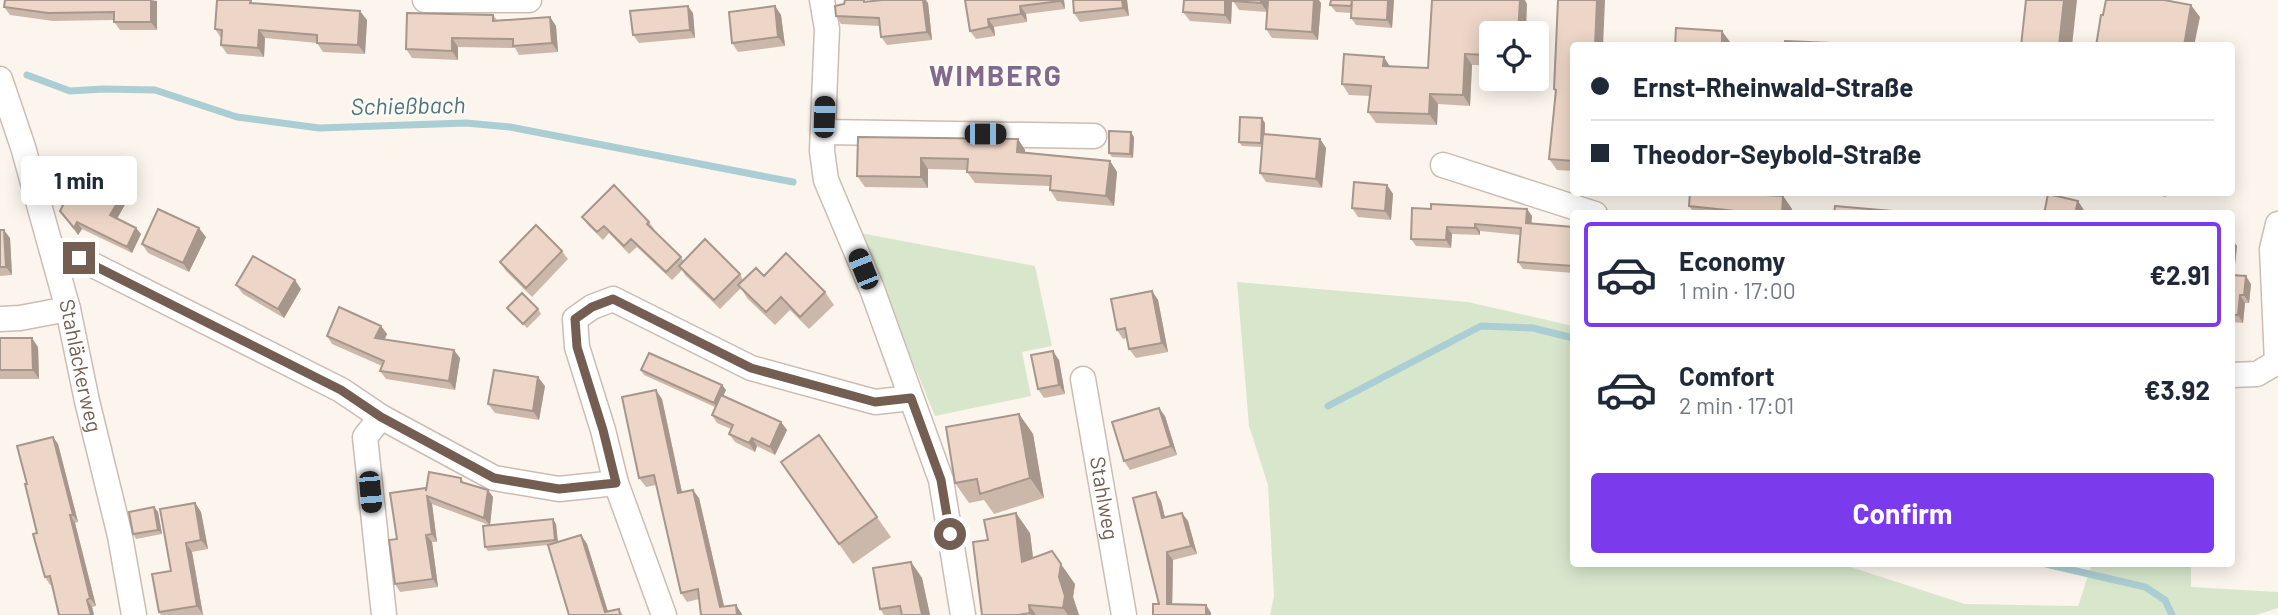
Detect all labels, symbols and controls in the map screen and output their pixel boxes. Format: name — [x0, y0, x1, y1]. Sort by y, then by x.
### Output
map controls — [1479, 21, 1549, 91]
button: locate — [1479, 21, 1549, 91]
district label: WIMBERG — [929, 58, 1063, 92]
text: Ernst-Rheinwald-Straße — [1633, 71, 1913, 102]
water label: Schießbach — [350, 90, 466, 120]
car — [813, 96, 836, 138]
car — [965, 124, 1007, 145]
text: Theodor-Seybold-Straße — [1633, 138, 1921, 169]
callout: 1 min — [21, 156, 137, 205]
text: 1 min — [54, 166, 104, 194]
route end — [63, 242, 95, 274]
icon: car — [1595, 243, 1658, 306]
text: Economy — [1679, 245, 1785, 276]
car — [846, 246, 881, 292]
text: €2.91 — [2149, 259, 2210, 290]
text: 1 min · 17:00 — [1679, 276, 1796, 304]
street label: Stahläckerweg — [55, 296, 108, 434]
icon: car — [1595, 358, 1658, 421]
text: Comfort — [1679, 360, 1775, 391]
text: €3.92 — [2144, 374, 2210, 405]
text: 2 min · 17:01 — [1679, 391, 1794, 419]
street label: Stahlweg — [1086, 454, 1125, 542]
car — [358, 470, 383, 514]
button: Confirm — [1591, 473, 2214, 553]
route start — [934, 518, 966, 550]

